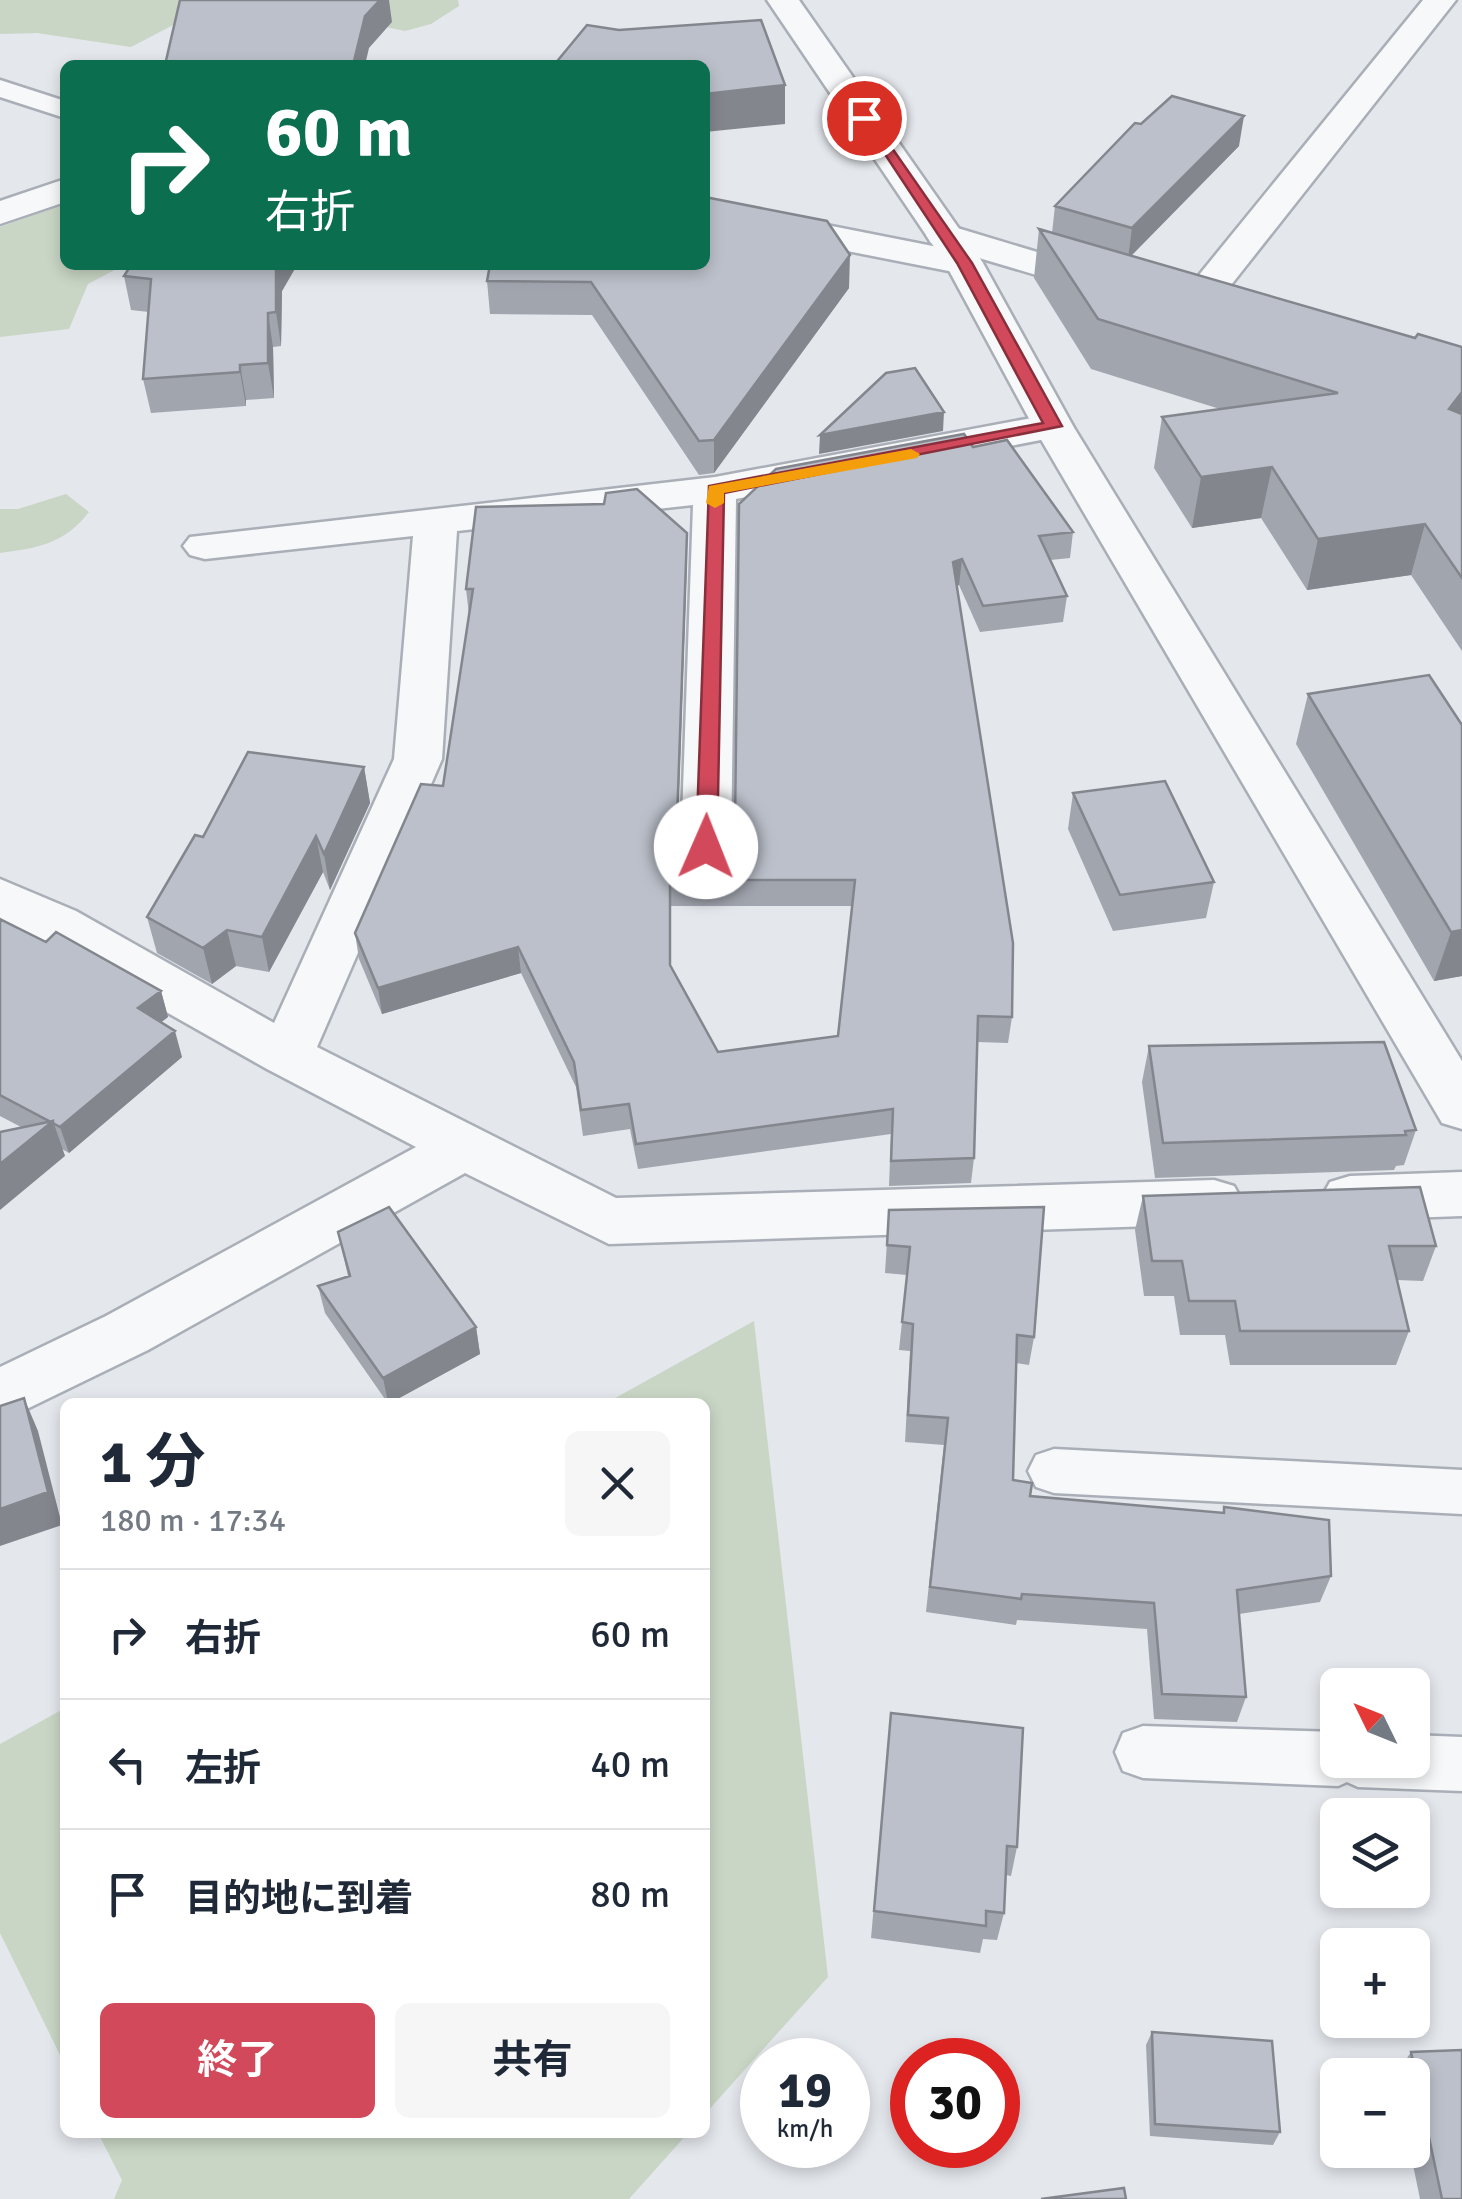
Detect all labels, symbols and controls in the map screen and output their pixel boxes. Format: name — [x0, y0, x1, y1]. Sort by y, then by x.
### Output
pin — [822, 76, 907, 161]
text: 60 m — [265, 89, 413, 175]
icon: arrive — [837, 91, 892, 146]
icon: right — [100, 100, 230, 230]
text: 右折 — [265, 185, 355, 240]
position arrow — [654, 795, 758, 899]
text: 1 分 — [100, 1426, 206, 1500]
button: close — [565, 1431, 670, 1536]
text: 180 m · 17:34 — [100, 1501, 286, 1540]
icon: right — [100, 1607, 155, 1662]
text: 60 m — [590, 1611, 670, 1658]
text: 右折 — [185, 1615, 261, 1662]
north arrow — [1320, 1668, 1430, 1778]
map controls — [1320, 1668, 1430, 2168]
icon: left — [100, 1737, 155, 1792]
text: 40 m — [590, 1741, 670, 1788]
text: 左折 — [185, 1745, 261, 1792]
button: layers — [1320, 1798, 1430, 1908]
icon: arrive — [100, 1867, 155, 1922]
text: 80 m — [590, 1871, 670, 1918]
text: 目的地に到着 — [185, 1875, 413, 1922]
button: + — [1320, 1928, 1430, 2038]
button: 終了 — [100, 2003, 375, 2118]
button: 共有 — [395, 2003, 670, 2118]
speed limit sign: 30 — [890, 2038, 1020, 2168]
button: − — [1320, 2058, 1430, 2168]
text: 19 — [778, 2060, 832, 2122]
text: km/h — [777, 2113, 833, 2144]

